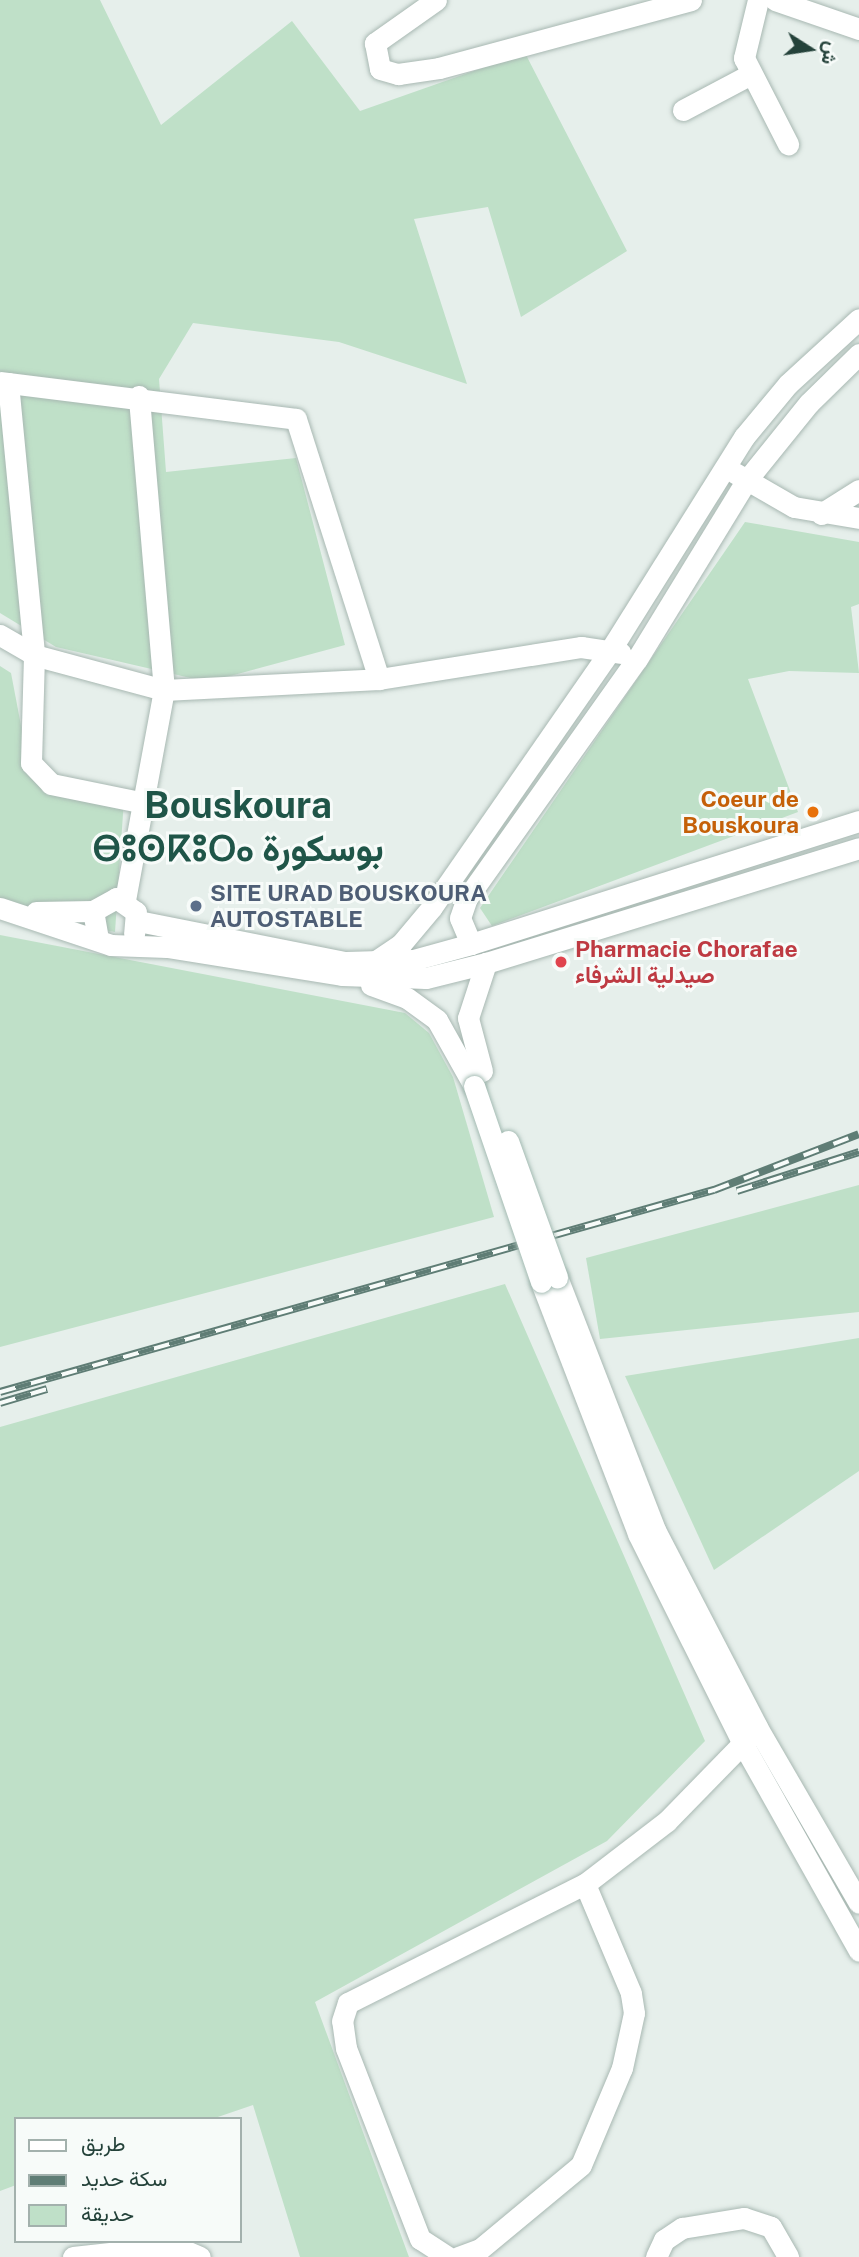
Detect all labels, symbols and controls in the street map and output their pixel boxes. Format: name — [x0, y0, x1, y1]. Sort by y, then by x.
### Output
north arrow — [775, 14, 845, 84]
text: ش — [817, 40, 844, 67]
district label: Bouskoura ⴱⵓⵙⴽⵓⵔⴰ بوسكورة — [92, 784, 384, 871]
place label: Coeur de Bouskoura — [682, 785, 799, 839]
marker: Coeur de Bouskoura — [805, 804, 821, 820]
place label: SITE URAD BOUSKOURA AUTOSTABLE — [210, 879, 487, 933]
marker: SITE URAD BOUSKOURA AUTOSTABLE — [188, 898, 204, 914]
place label: Pharmacie Chorafae صيدلية الشرفاء — [575, 935, 798, 989]
marker: Pharmacie Chorafae صيدلية الشرفاء — [553, 954, 569, 970]
legend — [14, 2117, 242, 2243]
text: طريق — [81, 2131, 126, 2156]
text: سكة حديد — [81, 2166, 167, 2191]
text: حديقة — [81, 2201, 134, 2226]

